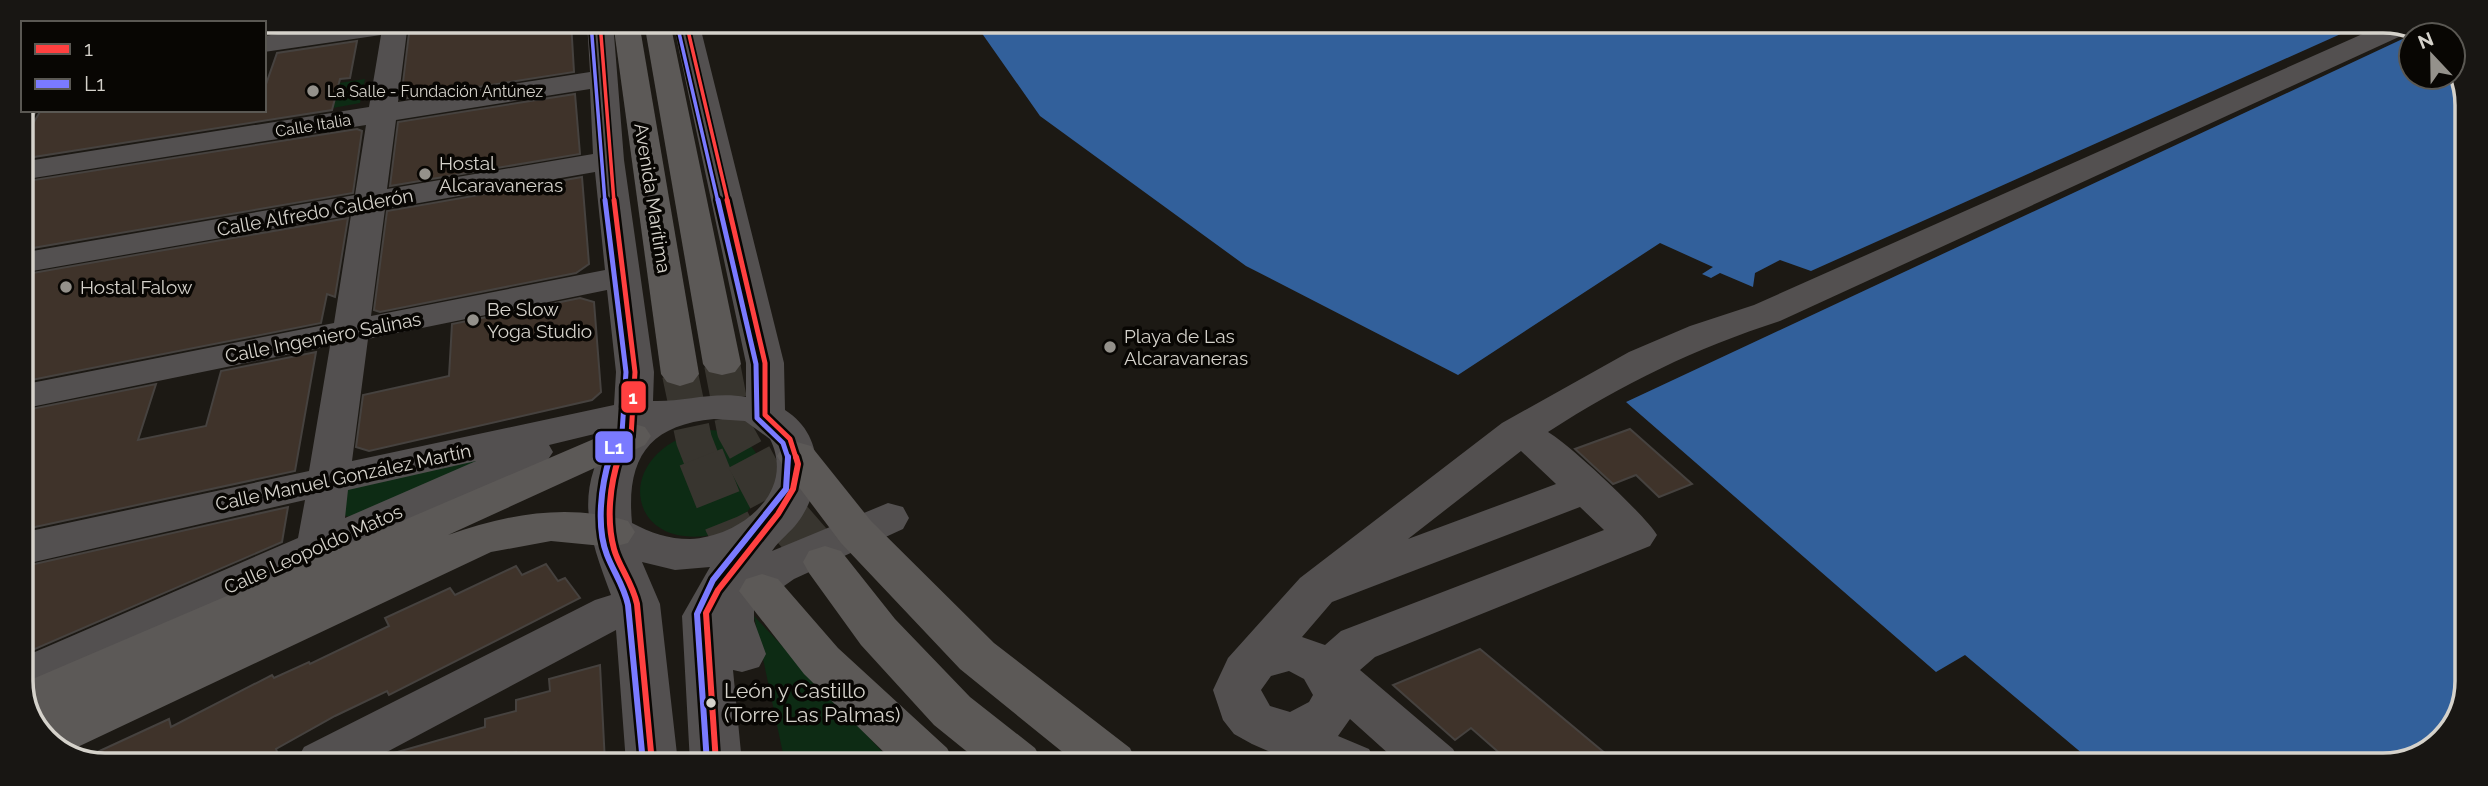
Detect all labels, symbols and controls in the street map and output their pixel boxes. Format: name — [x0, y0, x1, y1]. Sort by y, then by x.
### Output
legend — [21, 21, 266, 112]
north arrow — [2397, 21, 2467, 91]
text: N — [2415, 27, 2436, 53]
text: 1 — [84, 36, 93, 61]
text: L1 — [84, 71, 105, 96]
place label: La Salle - Fundación Antúnez — [327, 82, 543, 101]
marker: La Salle - Fundación Antúnez — [305, 83, 321, 99]
street label: Calle Italia — [274, 110, 352, 141]
street label: Avenida Marítima — [630, 121, 676, 275]
place label: Hostal Alcaravaneras — [439, 152, 563, 196]
marker: Hostal Alcaravaneras — [417, 166, 433, 182]
street label: Calle Alfredo Calderón — [215, 184, 415, 240]
place label: Hostal Falow — [80, 276, 193, 298]
marker: Hostal Falow — [58, 279, 74, 295]
place label: Be Slow Yoga Studio — [487, 298, 592, 342]
street label: Calle Ingeniero Salinas — [223, 307, 423, 367]
marker: Be Slow Yoga Studio — [465, 312, 481, 328]
place label: Playa de Las Alcaravaneras — [1124, 325, 1248, 369]
marker: Playa de Las Alcaravaneras — [1102, 339, 1118, 355]
line badge: 1 — [620, 380, 647, 414]
text: 1 — [628, 386, 638, 408]
line badge: L1 — [594, 430, 634, 464]
text: L1 — [604, 436, 624, 458]
street label: Calle Manuel González Martín — [213, 439, 473, 515]
street label: Calle Leopoldo Matos — [220, 500, 406, 598]
place label: León y Castillo (Torre Las Palmas) — [724, 678, 901, 727]
marker: León y Castillo (Torre Las Palmas) — [704, 696, 718, 710]

